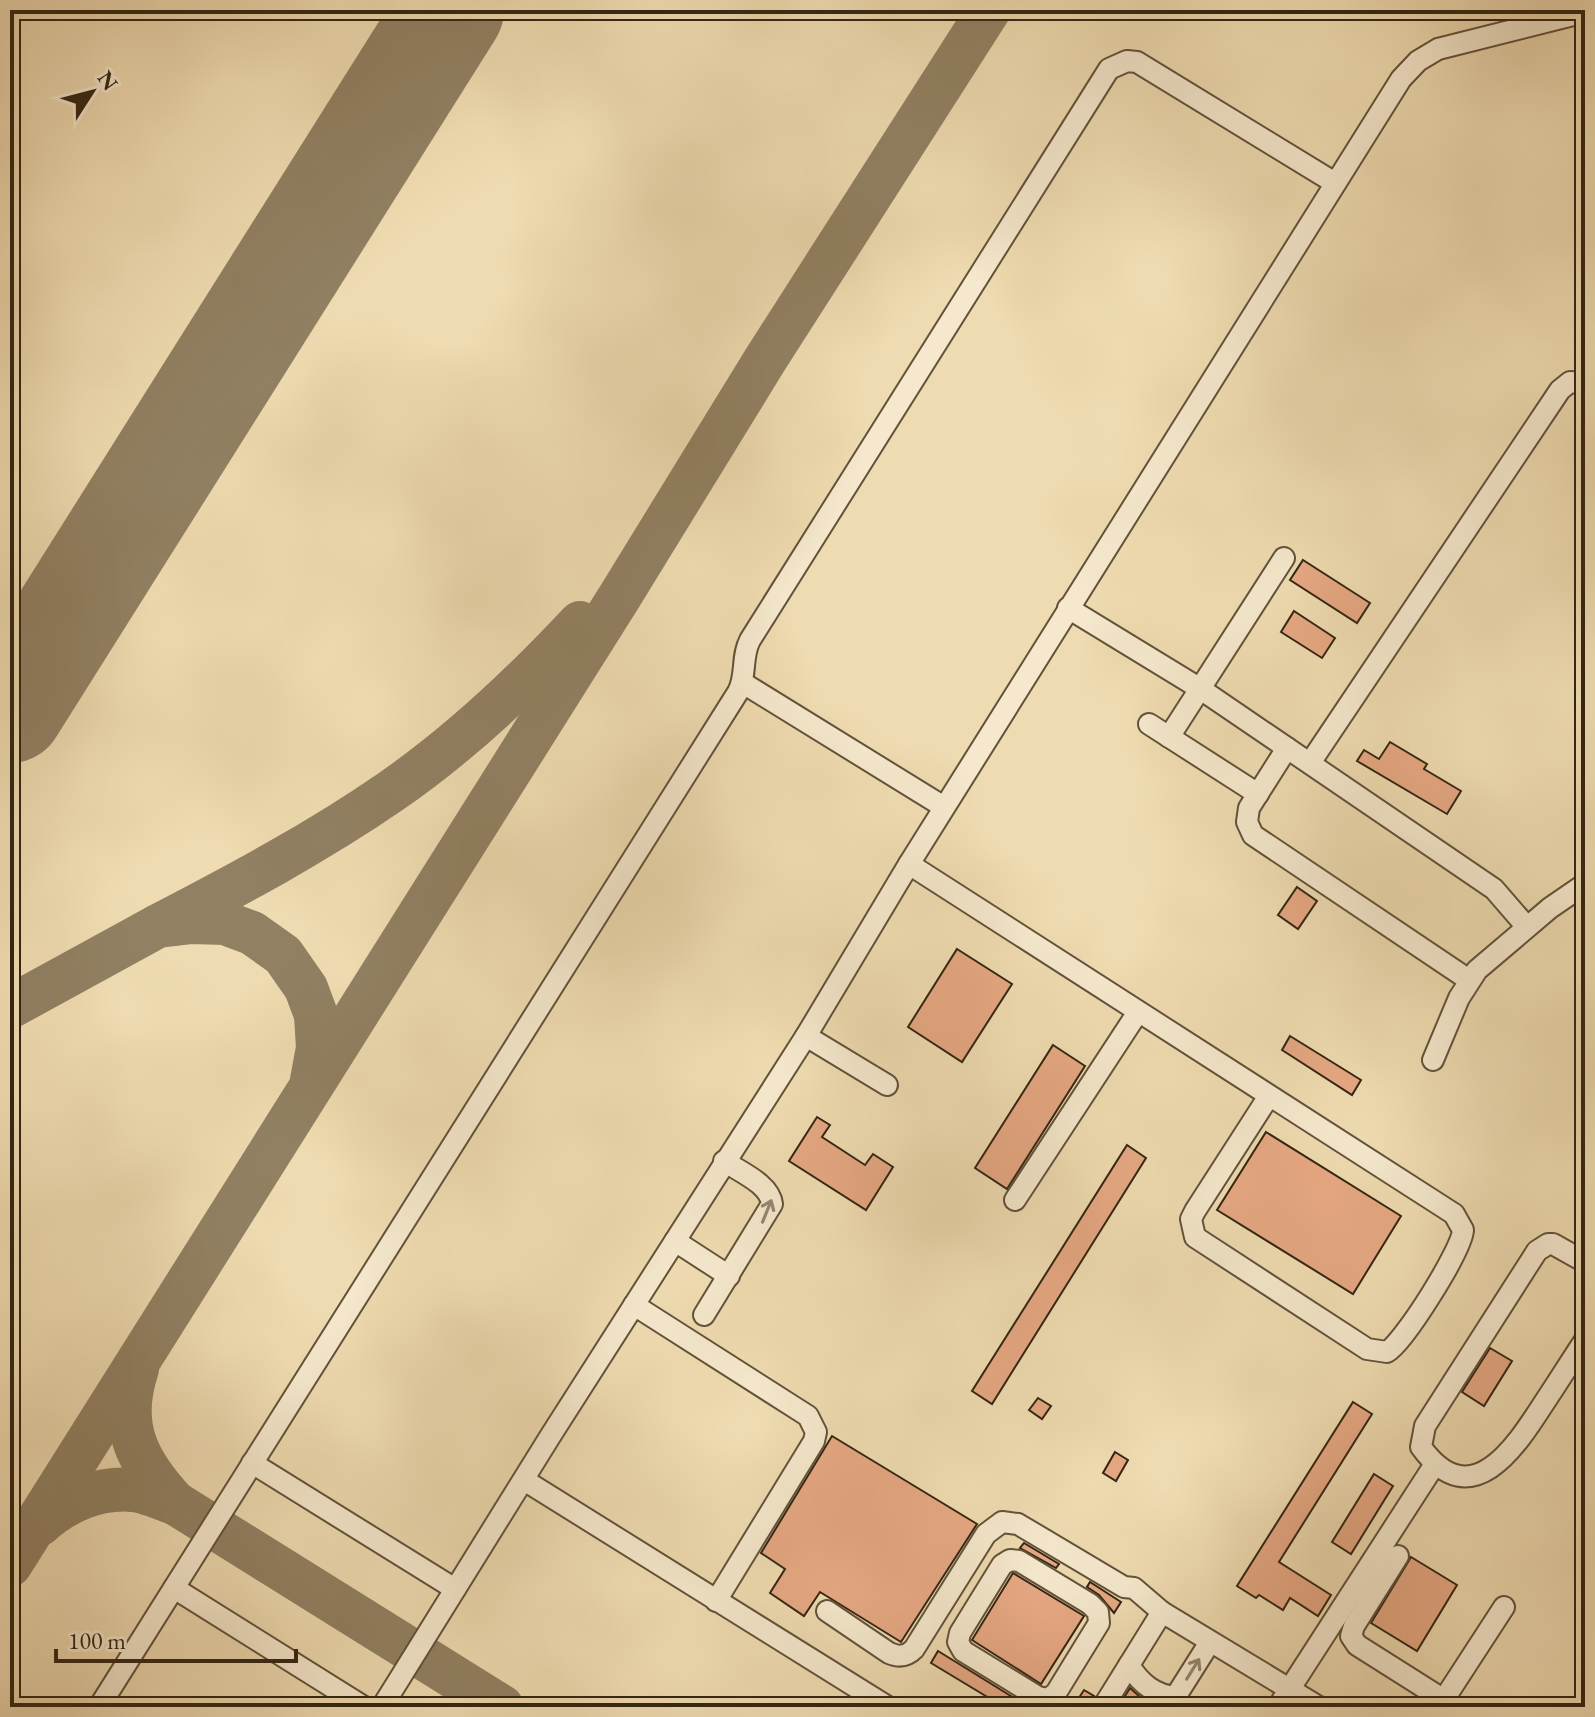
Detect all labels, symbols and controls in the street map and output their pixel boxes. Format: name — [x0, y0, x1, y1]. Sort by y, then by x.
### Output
north arrow — [52, 52, 132, 132]
text: N — [91, 65, 125, 96]
one-way arrow — [760, 1199, 775, 1223]
scale bar — [56, 1613, 296, 1663]
text: 100 m — [68, 1625, 126, 1656]
one-way arrow — [1185, 1659, 1201, 1681]

